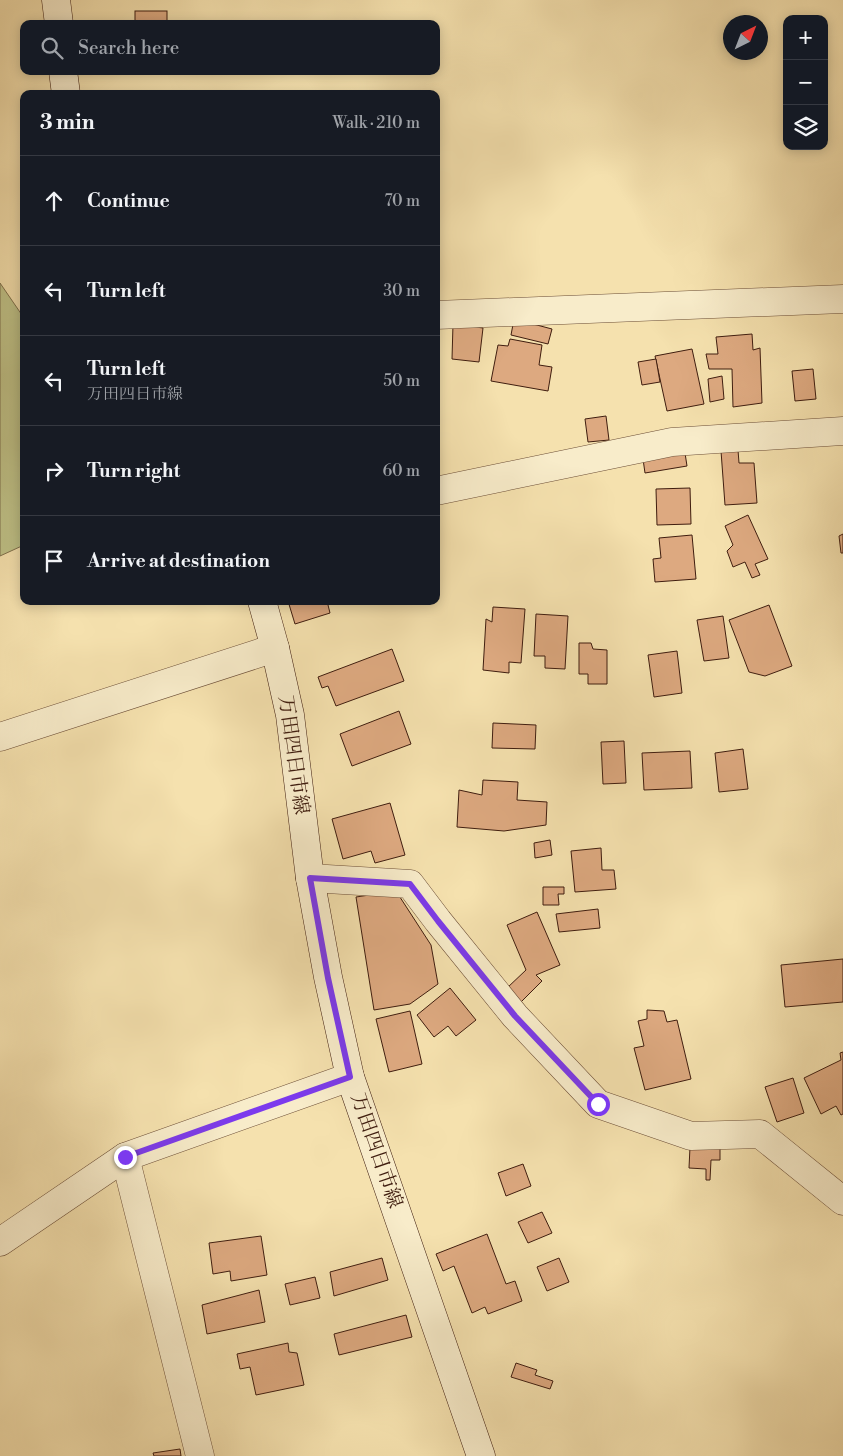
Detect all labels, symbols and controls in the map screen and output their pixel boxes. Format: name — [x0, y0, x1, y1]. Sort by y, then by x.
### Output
north arrow — [723, 15, 768, 60]
map controls — [783, 15, 828, 150]
button: + — [783, 15, 828, 60]
search box — [20, 20, 440, 75]
icon: search — [38, 34, 66, 62]
text: Search here — [78, 36, 179, 60]
button: − — [783, 60, 828, 105]
button: layers — [783, 105, 828, 150]
text: 3 min — [40, 110, 95, 136]
text: Walk · 210 m — [332, 113, 420, 133]
icon: ahead — [40, 187, 68, 215]
text: Continue — [87, 189, 170, 213]
text: 70 m — [384, 191, 420, 211]
icon: left — [40, 277, 68, 305]
text: Turn left — [87, 279, 166, 303]
text: 30 m — [383, 281, 420, 301]
text: Turn left — [87, 357, 166, 381]
icon: left — [40, 367, 68, 395]
text: 50 m — [383, 371, 420, 391]
text: 万田四日市線 — [87, 384, 183, 404]
icon: right — [40, 457, 68, 485]
text: Turn right — [87, 459, 180, 483]
text: 60 m — [382, 461, 420, 481]
icon: arrive — [40, 547, 68, 575]
text: Arrive at destination — [87, 549, 270, 573]
street label: 万田四日市線 — [272, 694, 314, 816]
street label: 万田四日市線 — [345, 1090, 407, 1212]
route start — [587, 1093, 610, 1116]
route end — [114, 1146, 137, 1169]

